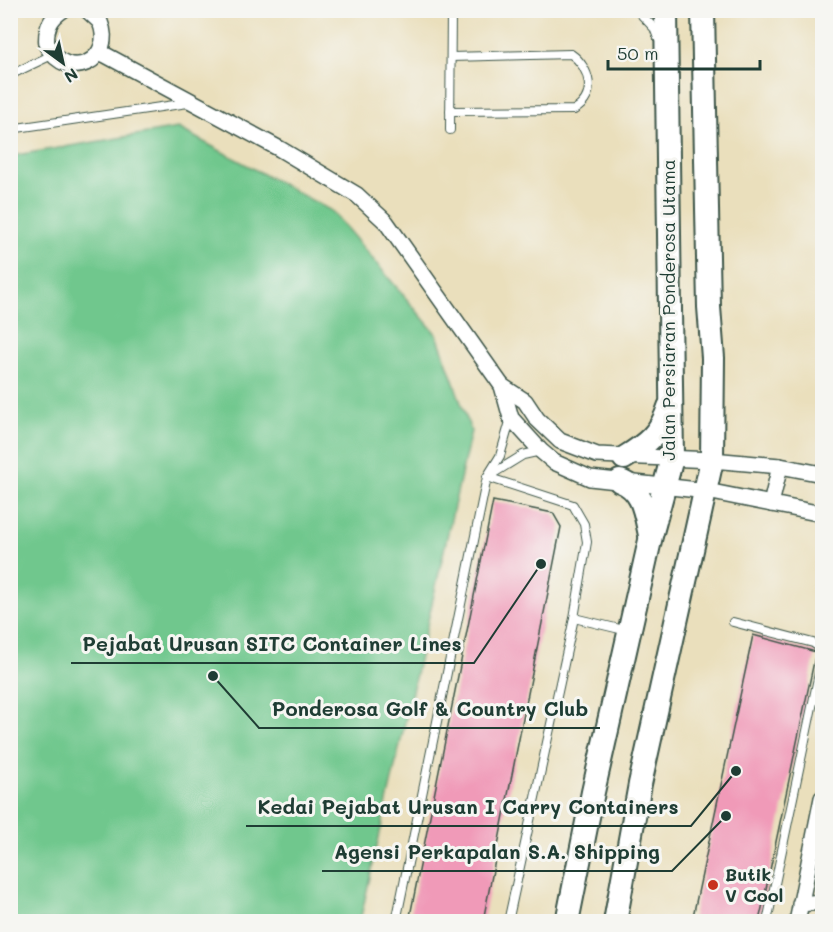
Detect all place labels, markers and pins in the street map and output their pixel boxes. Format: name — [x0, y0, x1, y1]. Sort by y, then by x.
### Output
callout: Pejabat Urusan SITC Container Lines — [71, 625, 474, 663]
callout: Ponderosa Golf & Country Club — [259, 690, 600, 728]
callout: Kedai Pejabat Urusan I Carry Containers — [246, 788, 691, 826]
callout: Agensi Perkapalan S.A. Shipping — [322, 833, 672, 871]
place label: Butik V Cool — [725, 862, 783, 907]
marker: Butik V Cool — [706, 878, 720, 892]

